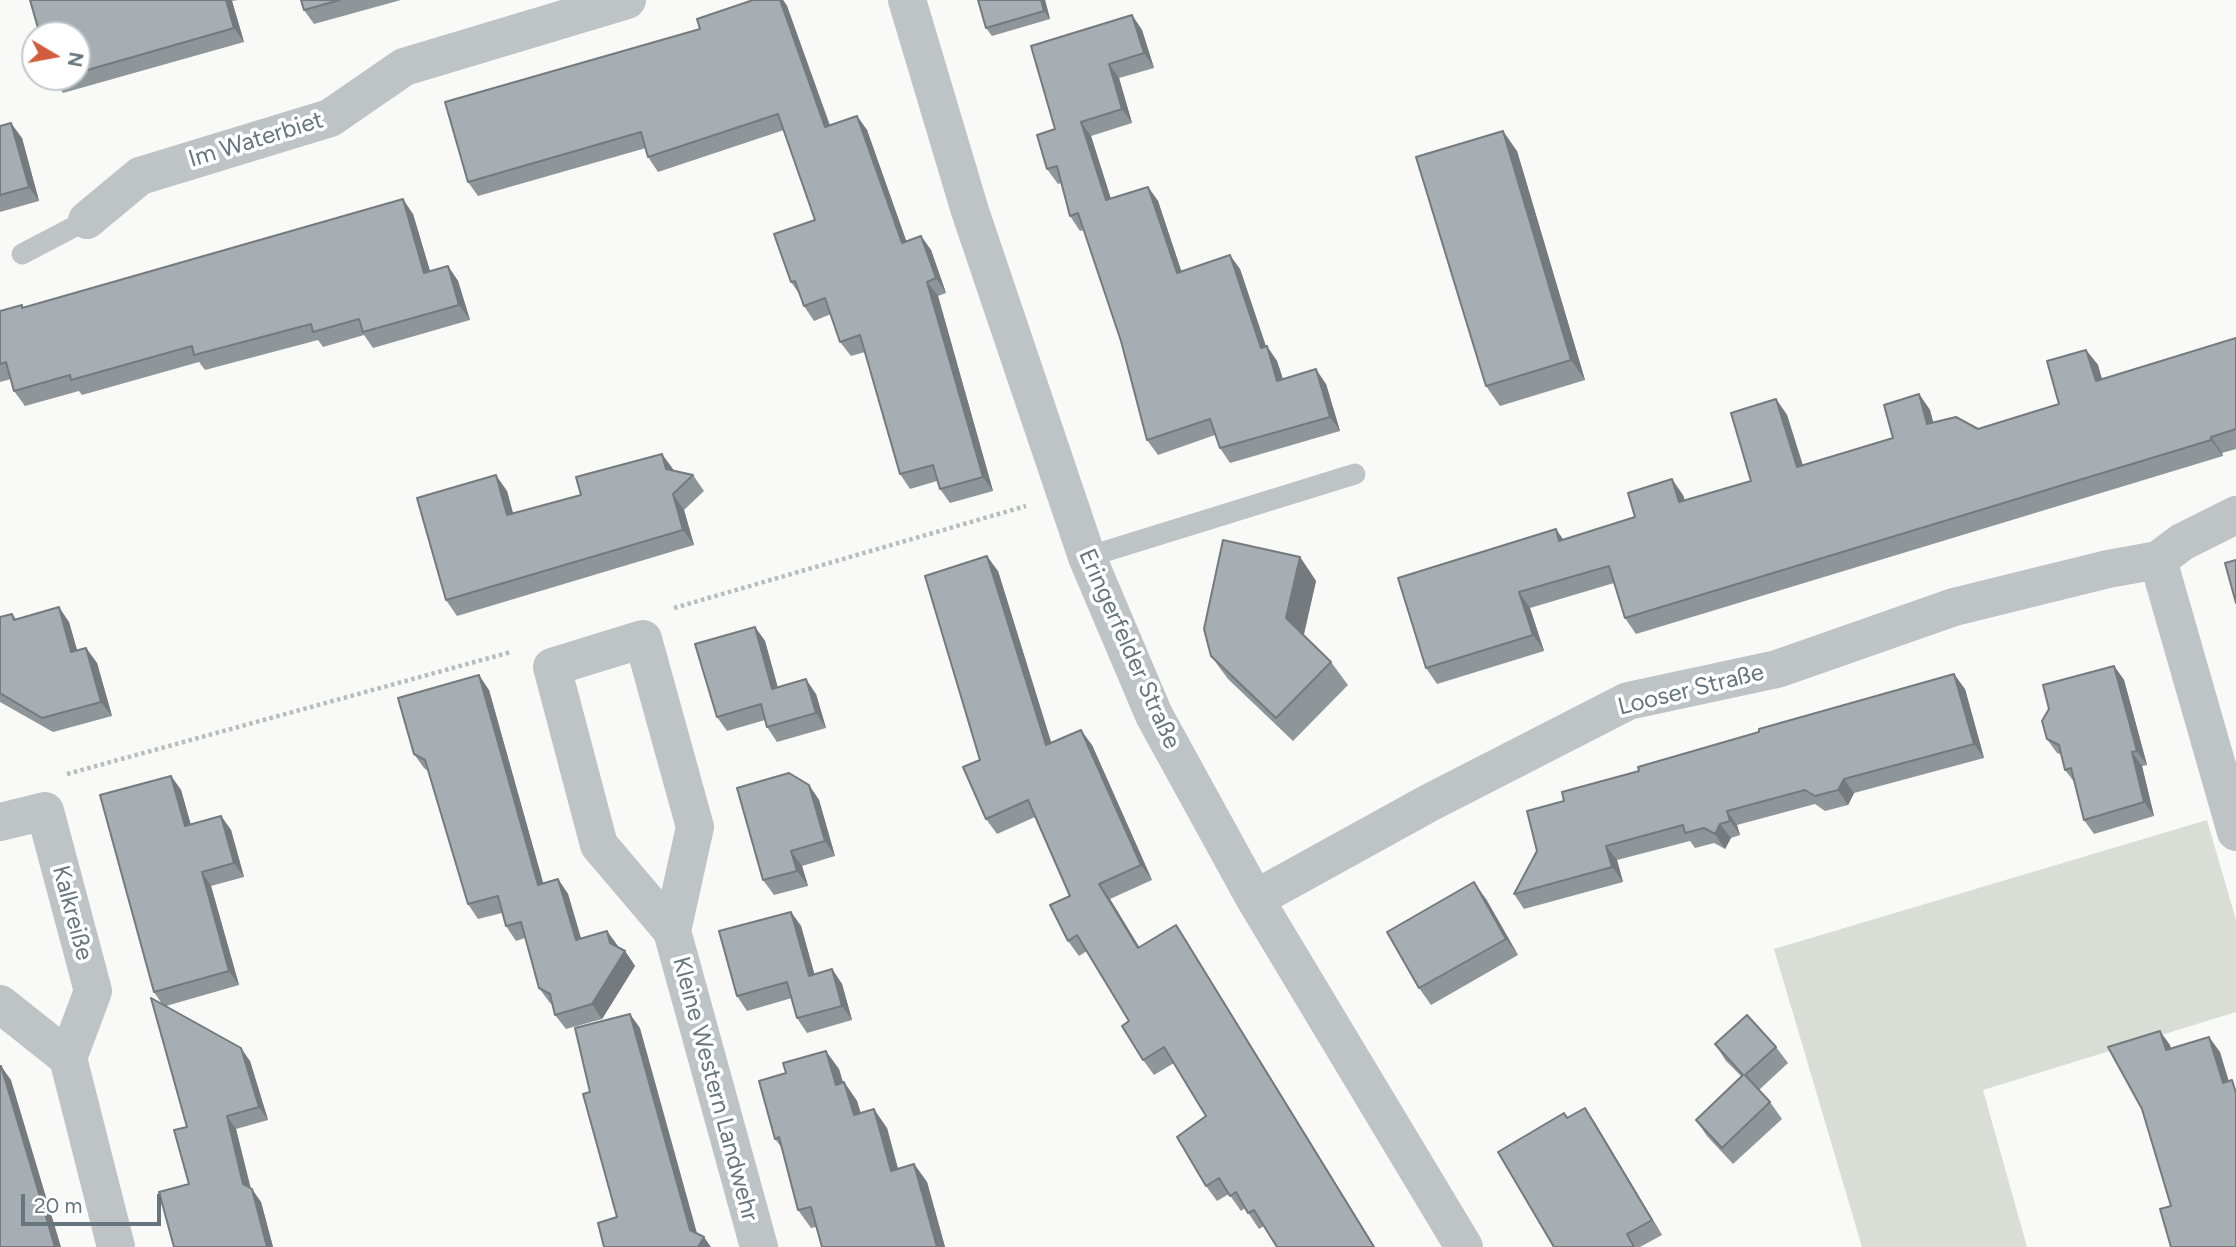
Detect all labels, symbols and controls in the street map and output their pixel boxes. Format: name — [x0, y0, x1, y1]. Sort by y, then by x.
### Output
north arrow — [21, 21, 91, 91]
text: N — [63, 50, 88, 69]
street label: Im Waterbiet — [185, 106, 327, 174]
street label: Eringerfelder Straße — [1072, 545, 1186, 753]
street label: Looser Straße — [1615, 658, 1767, 722]
street label: Kalkreiße — [46, 862, 98, 964]
street label: Kleine Western Landwehr — [666, 954, 764, 1224]
scale bar — [24, 1180, 164, 1224]
text: 20 m — [34, 1193, 82, 1218]

